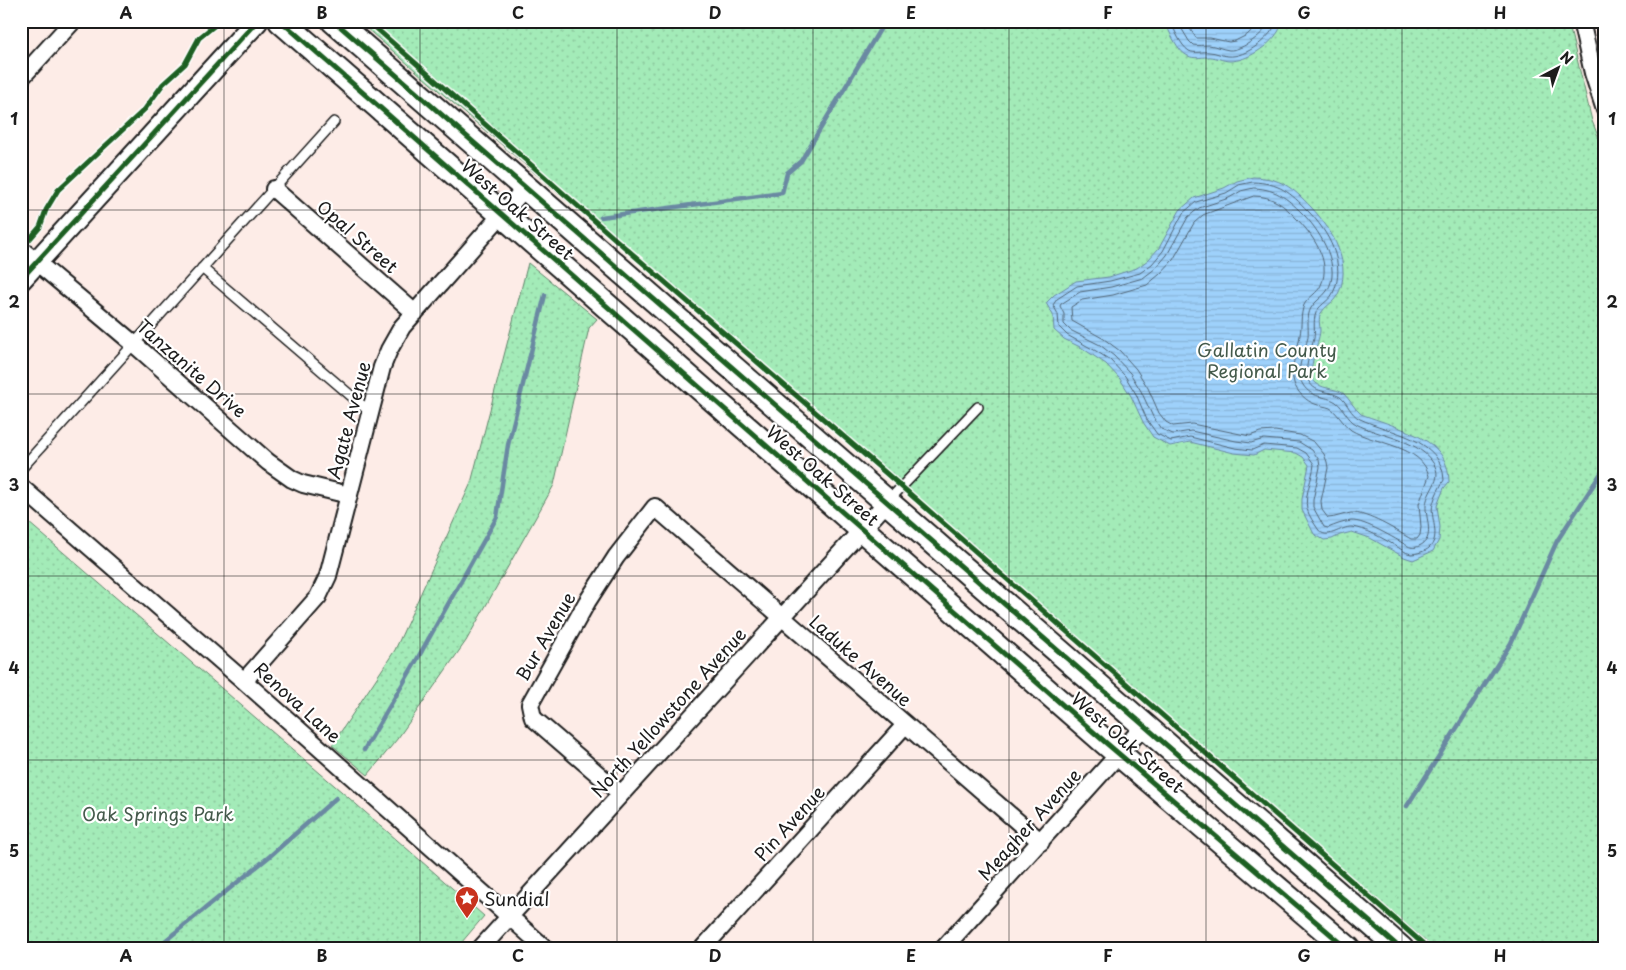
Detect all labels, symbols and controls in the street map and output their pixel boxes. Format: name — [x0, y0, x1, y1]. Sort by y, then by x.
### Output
text: A — [120, 0, 133, 24]
text: B — [317, 0, 328, 24]
text: C — [512, 0, 524, 24]
text: D — [709, 0, 721, 24]
text: E — [906, 0, 916, 24]
text: F — [1103, 0, 1113, 24]
text: G — [1297, 0, 1311, 24]
text: H — [1494, 0, 1506, 24]
north arrow — [1534, 42, 1584, 92]
text: N — [1556, 46, 1578, 69]
text: 1 — [10, 106, 18, 130]
text: 1 — [1608, 106, 1616, 130]
street label: West Oak Street — [455, 152, 581, 266]
street label: Opal Street — [311, 193, 405, 279]
text: 2 — [8, 289, 20, 313]
text: 2 — [1606, 289, 1618, 313]
street label: Tanzanite Drive — [131, 313, 253, 423]
park label: Gallatin County Regional Park — [1197, 336, 1337, 384]
street label: Agate Avenue — [319, 358, 377, 482]
street label: West Oak Street — [760, 418, 886, 532]
text: 3 — [9, 472, 19, 496]
text: 3 — [1607, 472, 1617, 496]
street label: Bur Avenue — [509, 586, 581, 685]
street label: Laduke Avenue — [804, 608, 918, 712]
street label: North Yellowstone Avenue — [584, 621, 752, 803]
text: 4 — [9, 655, 20, 679]
street label: Renova Lane — [248, 655, 348, 749]
text: 4 — [1607, 655, 1618, 679]
street label: West Oak Street — [1065, 685, 1191, 799]
street label: Meagher Avenue — [971, 762, 1087, 886]
street label: Pin Avenue — [747, 779, 831, 867]
park label: Oak Springs Park — [82, 800, 234, 827]
text: 5 — [9, 838, 19, 862]
text: 5 — [1607, 838, 1617, 862]
place icon: Sundial — [454, 885, 480, 919]
place label: Sundial — [484, 885, 549, 912]
text: A — [120, 943, 133, 967]
text: B — [317, 943, 328, 967]
text: C — [512, 943, 524, 967]
text: D — [709, 943, 721, 967]
text: E — [906, 943, 916, 967]
text: F — [1103, 943, 1113, 967]
text: G — [1297, 943, 1311, 967]
text: H — [1494, 943, 1506, 967]

